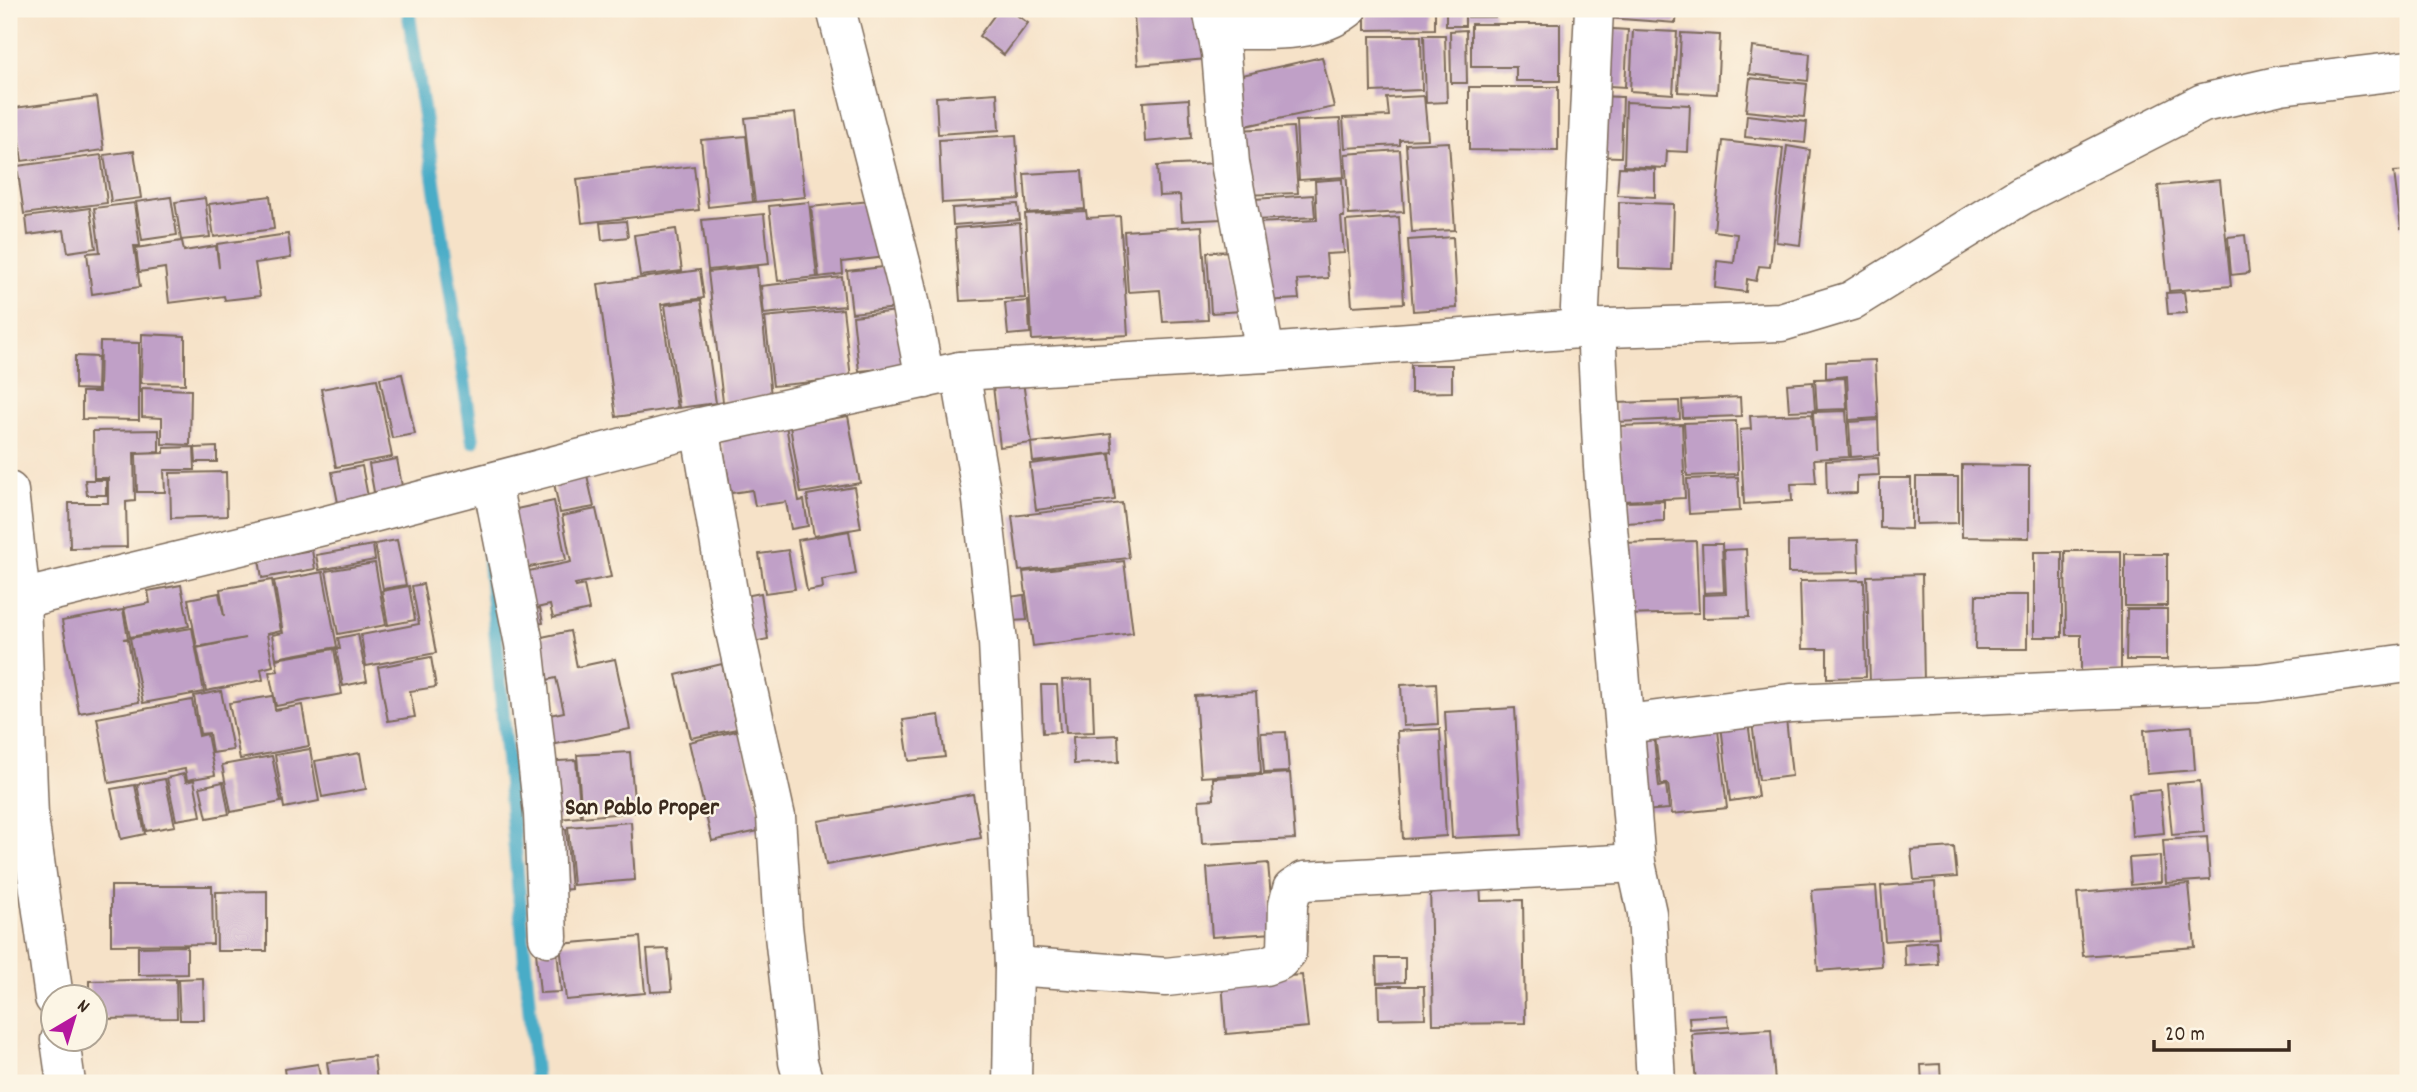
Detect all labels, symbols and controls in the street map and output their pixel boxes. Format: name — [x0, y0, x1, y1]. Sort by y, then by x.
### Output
district label: San Pablo Proper — [565, 792, 720, 826]
north arrow — [38, 984, 108, 1054]
text: N — [70, 994, 94, 1021]
scale bar — [2154, 1008, 2289, 1052]
text: 20 m — [2165, 1021, 2205, 1051]

